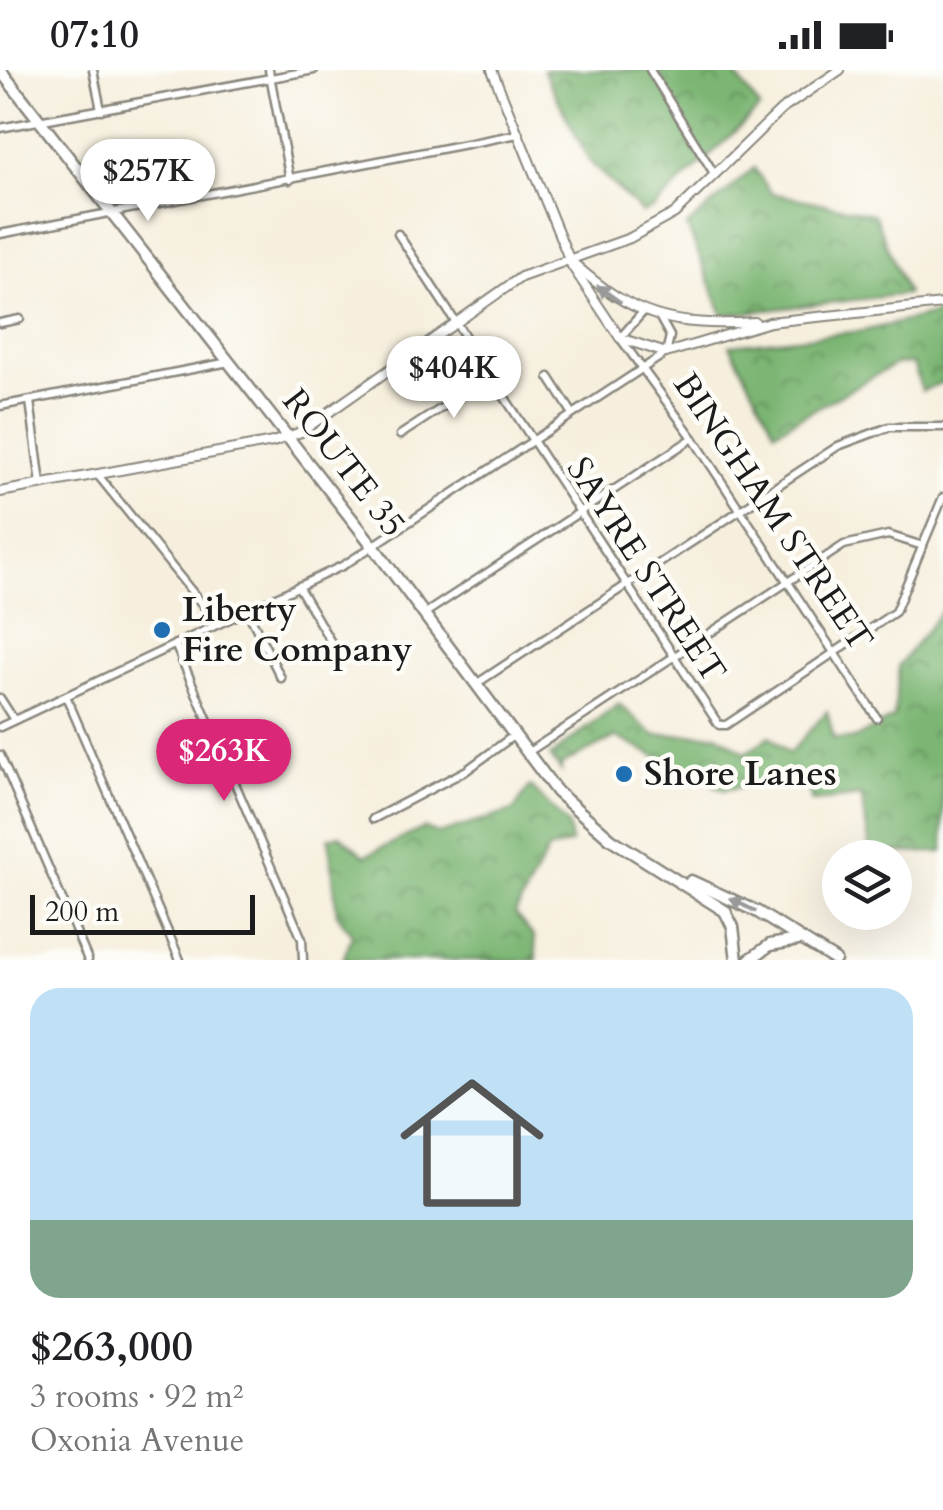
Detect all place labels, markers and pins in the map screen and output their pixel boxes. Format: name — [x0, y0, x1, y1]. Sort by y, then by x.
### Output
pin: $257K — [78, 139, 218, 224]
pin: $404K — [384, 336, 524, 421]
place label: Liberty Fire Company — [182, 586, 413, 674]
marker: Liberty Fire Company — [151, 619, 173, 641]
pin: $263K — [154, 719, 294, 804]
place label: Shore Lanes — [644, 750, 837, 798]
marker: Shore Lanes — [613, 763, 635, 785]

